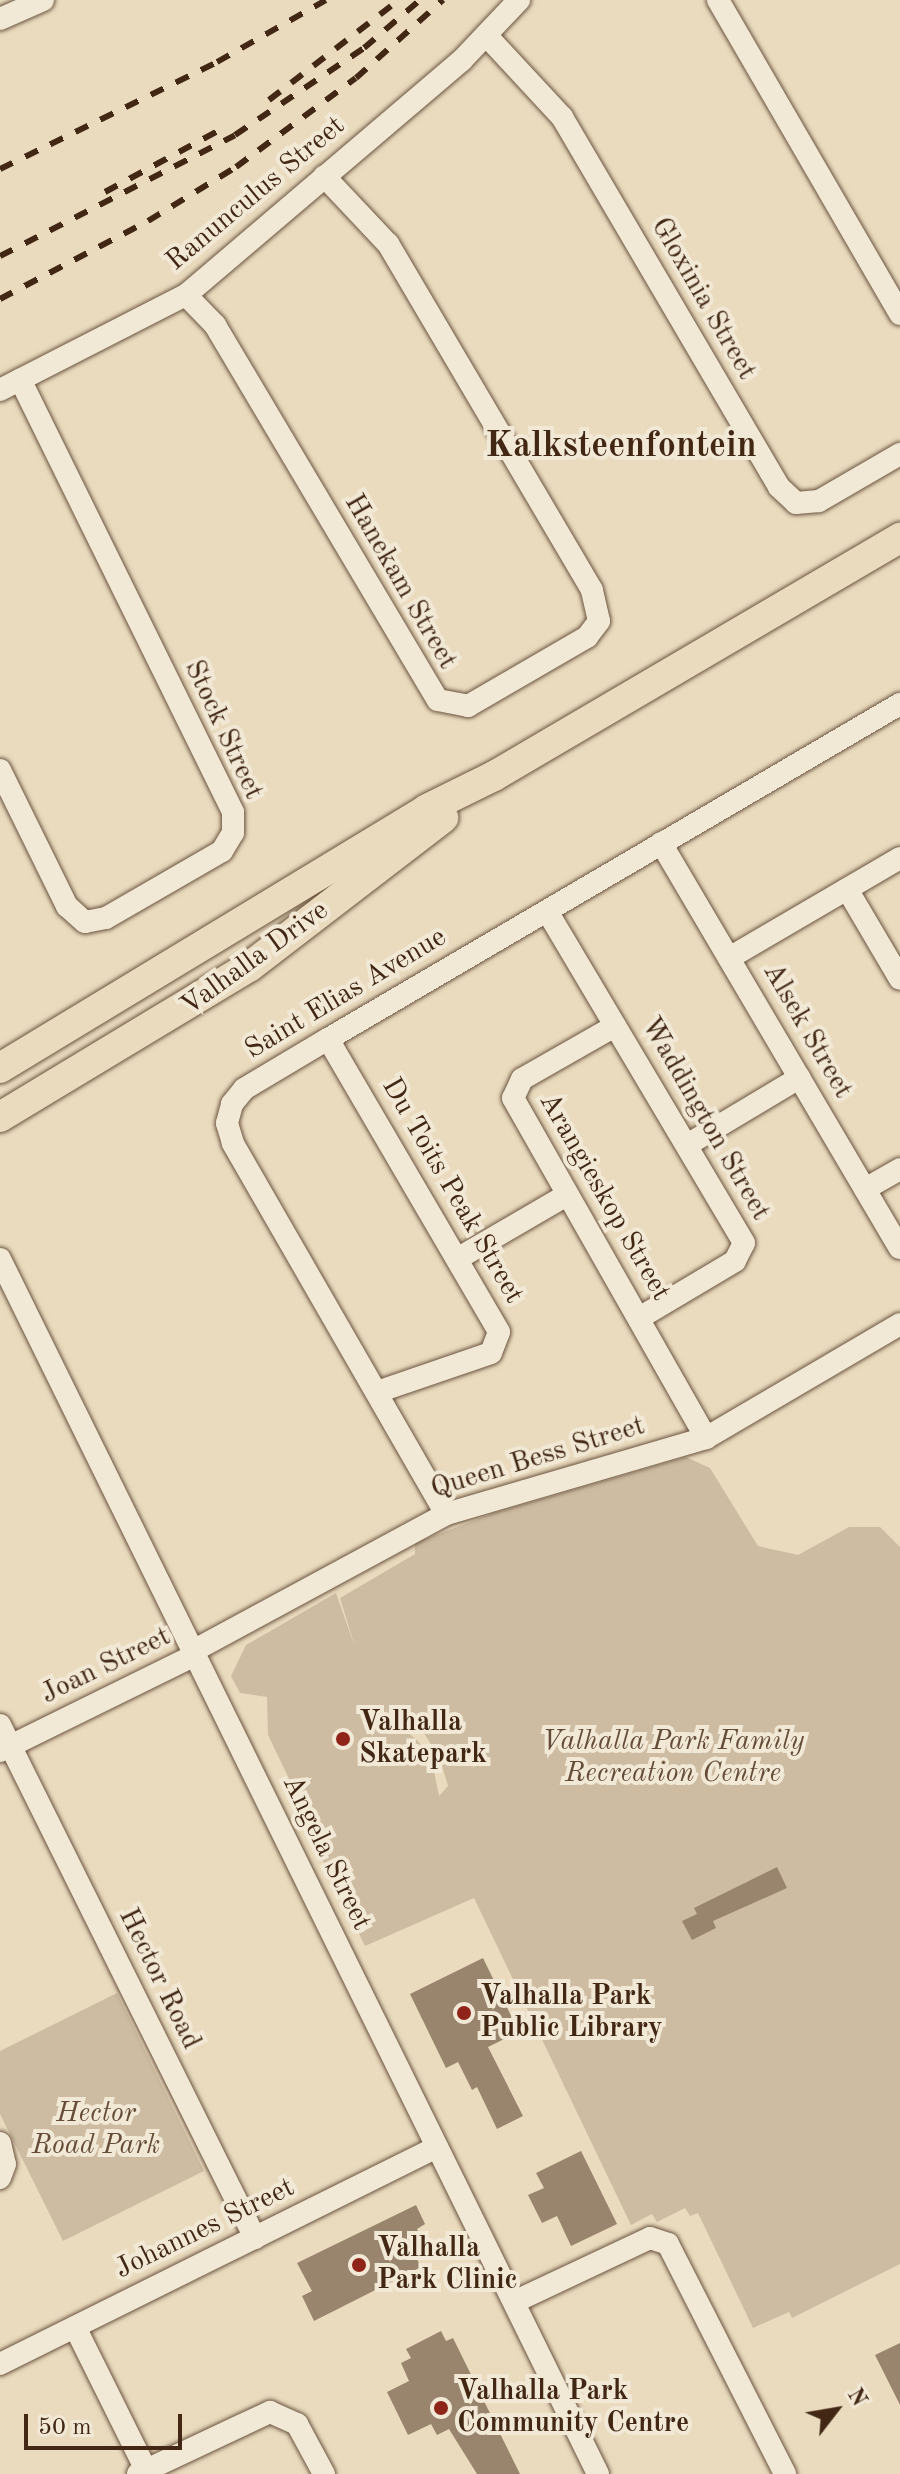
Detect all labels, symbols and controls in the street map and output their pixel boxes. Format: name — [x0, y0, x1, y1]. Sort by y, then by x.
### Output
street label: Ranunculus Street — [160, 109, 352, 279]
street label: Gloxinia Street — [643, 212, 763, 386]
district label: Kalksteenfontein — [485, 426, 757, 470]
street label: Hanekam Street — [336, 488, 464, 676]
street label: Stock Street — [176, 655, 270, 805]
street label: Valhalla Drive — [175, 894, 335, 1024]
street label: Saint Elias Avenue — [239, 921, 453, 1067]
street label: Alsek Street — [755, 957, 859, 1105]
street label: Waddington Street — [633, 1011, 777, 1227]
street label: Du Toits Peak Street — [374, 1072, 530, 1310]
street label: Arangieskop Street — [531, 1087, 677, 1307]
street label: Queen Bess Street — [427, 1410, 649, 1506]
street label: Joan Street — [36, 1620, 176, 1712]
place label: Valhalla Skatepark — [359, 1706, 487, 1772]
park label: Valhalla Park Family Recreation Centre — [542, 1725, 804, 1791]
marker: Valhalla Skatepark — [334, 1730, 352, 1748]
street label: Angela Street — [274, 1770, 378, 1936]
street label: Hector Road — [110, 1903, 208, 2055]
place label: Valhalla Park Public Library — [480, 1980, 663, 2046]
marker: Valhalla Park Public Library — [455, 2004, 473, 2022]
park label: Hector Road Park — [32, 2097, 160, 2163]
street label: Johannes Street — [110, 2171, 300, 2287]
place label: Valhalla Park Clinic — [377, 2232, 518, 2298]
marker: Valhalla Park Clinic — [348, 2254, 370, 2276]
north arrow — [796, 2370, 876, 2450]
place label: Valhalla Park Community Centre — [457, 2375, 689, 2441]
text: N — [843, 2385, 870, 2411]
scale bar — [28, 2398, 186, 2448]
marker: Valhalla Park Community Centre — [432, 2399, 450, 2417]
text: 50 m — [38, 2416, 92, 2440]

